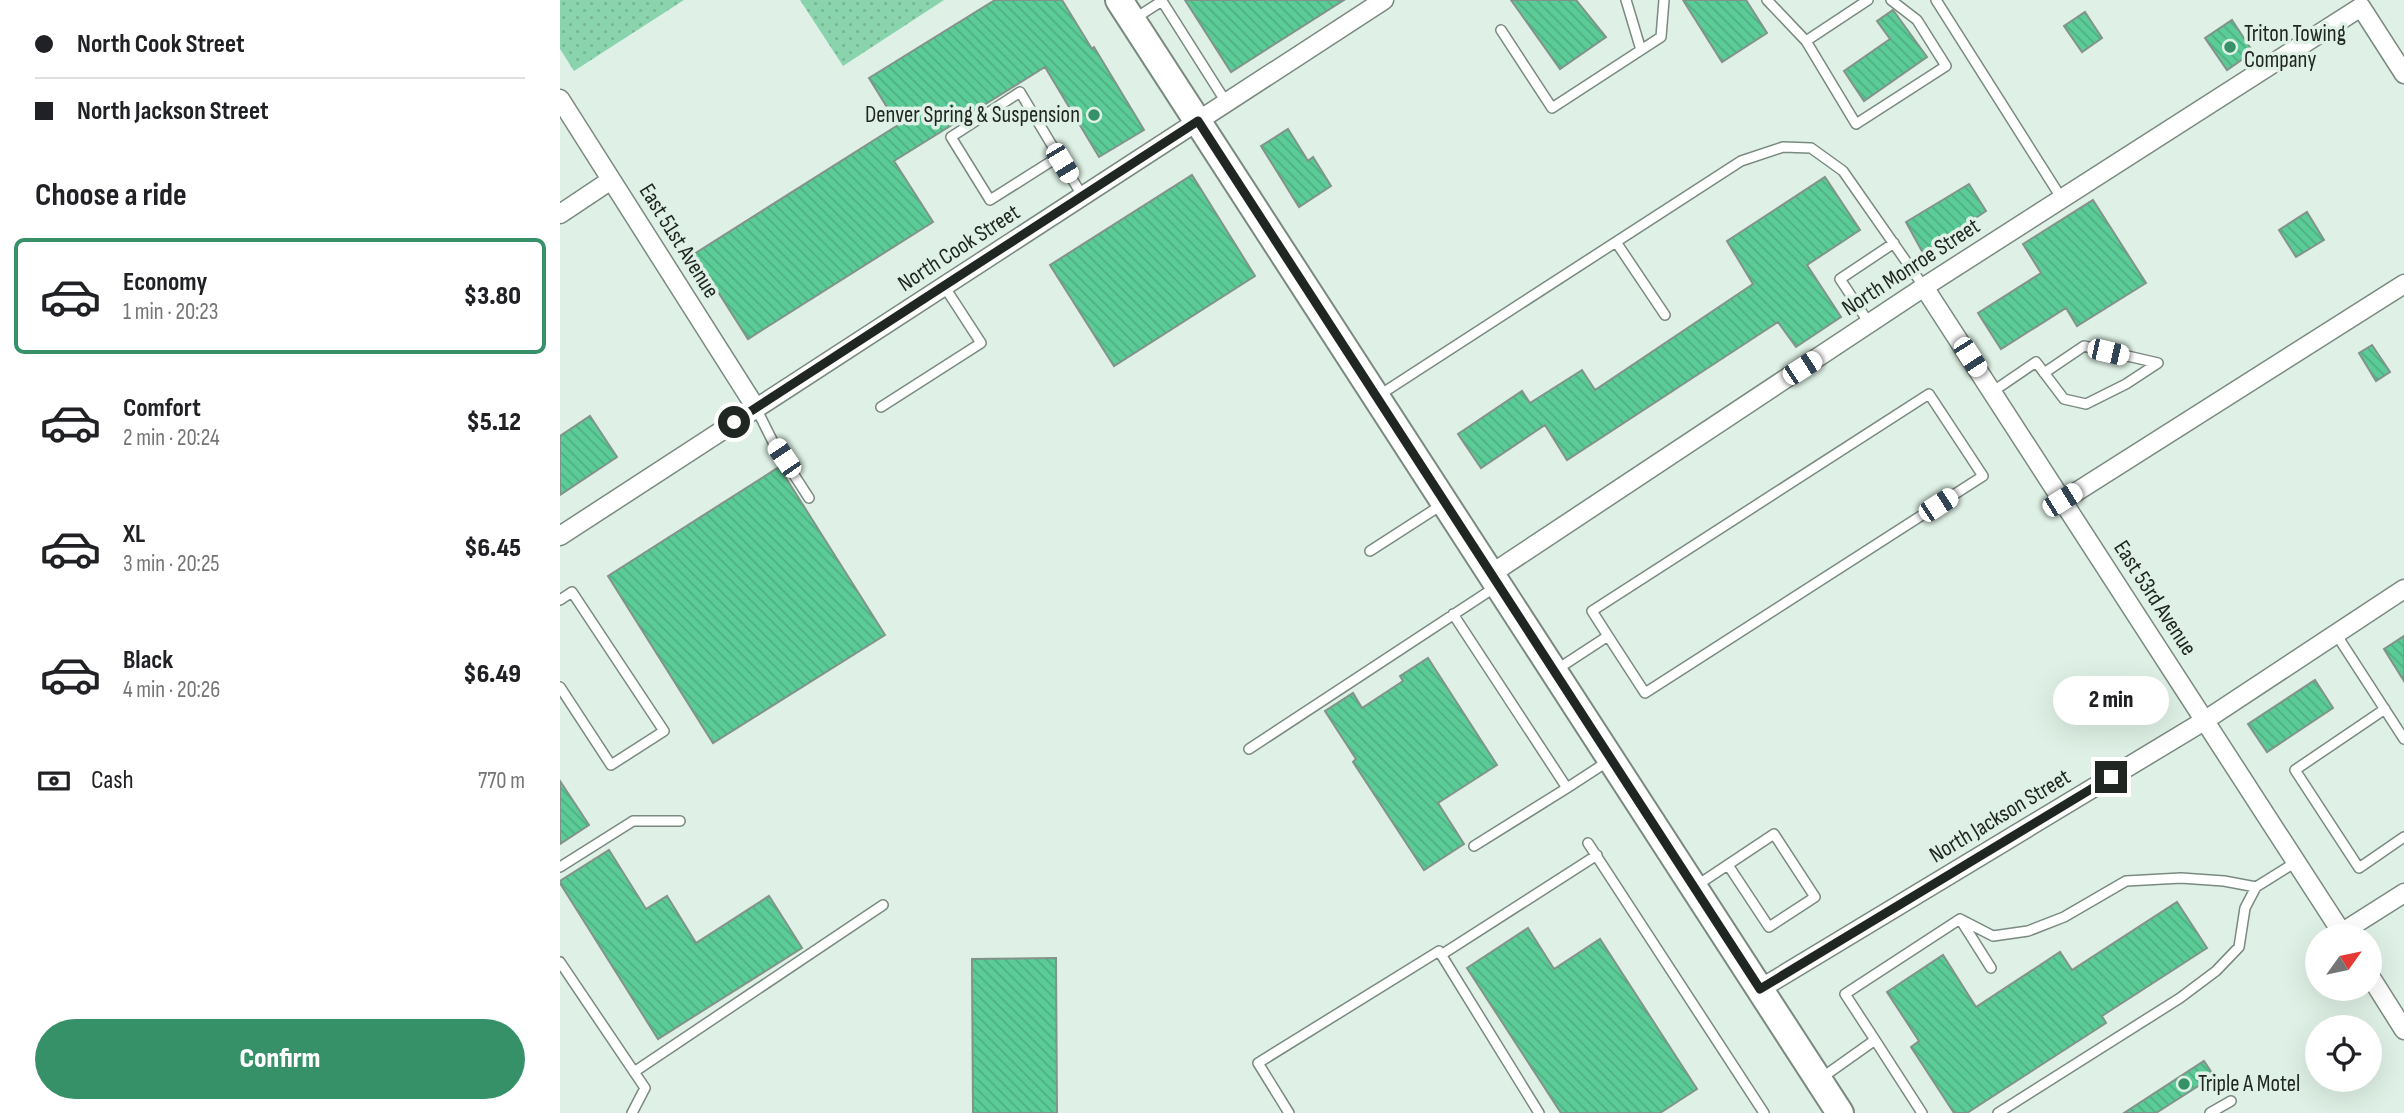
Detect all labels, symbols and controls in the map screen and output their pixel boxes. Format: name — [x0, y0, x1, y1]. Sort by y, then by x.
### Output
place label: Triton Towing Company — [2244, 20, 2346, 74]
text: North Cook Street — [77, 29, 245, 60]
marker: Triton Towing Company — [2222, 39, 2238, 55]
text: North Jackson Street — [77, 96, 269, 127]
place label: Denver Spring & Suspension — [865, 101, 1080, 129]
marker: Denver Spring & Suspension — [1086, 107, 1102, 123]
car — [1043, 140, 1082, 186]
text: Choose a ride — [35, 176, 187, 215]
street label: East 51st Avenue — [633, 179, 725, 303]
street label: North Cook Street — [893, 198, 1025, 298]
street label: North Monroe Street — [1837, 212, 1985, 322]
icon: car — [39, 265, 102, 328]
text: Economy — [123, 267, 207, 298]
text: $3.80 — [464, 281, 521, 312]
text: 1 min · 20:23 — [123, 298, 218, 326]
car — [1950, 334, 1991, 380]
car — [2086, 337, 2131, 367]
car — [1779, 348, 1826, 388]
icon: car — [39, 391, 102, 454]
text: Comfort — [123, 393, 201, 424]
route start — [718, 406, 750, 438]
text: $5.12 — [467, 407, 521, 438]
text: 2 min · 20:24 — [123, 424, 220, 452]
car — [764, 435, 805, 481]
car — [2039, 480, 2086, 520]
car — [1915, 485, 1962, 525]
icon: car — [39, 517, 102, 580]
text: XL — [123, 519, 145, 550]
text: $6.45 — [464, 533, 521, 564]
street label: East 53rd Avenue — [2107, 535, 2203, 661]
text: 3 min · 20:25 — [123, 550, 220, 578]
icon: car — [39, 643, 102, 706]
text: Black — [123, 645, 173, 676]
text: $6.49 — [463, 659, 521, 690]
text: 4 min · 20:26 — [123, 676, 220, 704]
callout: 2 min — [2053, 676, 2169, 724]
text: 2 min — [2089, 686, 2133, 714]
route end — [2095, 761, 2127, 793]
icon: cash — [35, 762, 73, 800]
street label: North Jackson Street — [1924, 763, 2076, 869]
text: Cash — [91, 765, 134, 796]
text: 770 m — [478, 767, 525, 795]
north arrow — [2305, 924, 2382, 1001]
map controls — [2305, 924, 2382, 1092]
button: locate — [2305, 1015, 2382, 1092]
button: Confirm — [35, 1019, 525, 1099]
place label: Triple A Motel — [2198, 1070, 2300, 1098]
marker: Triple A Motel — [2176, 1076, 2192, 1092]

